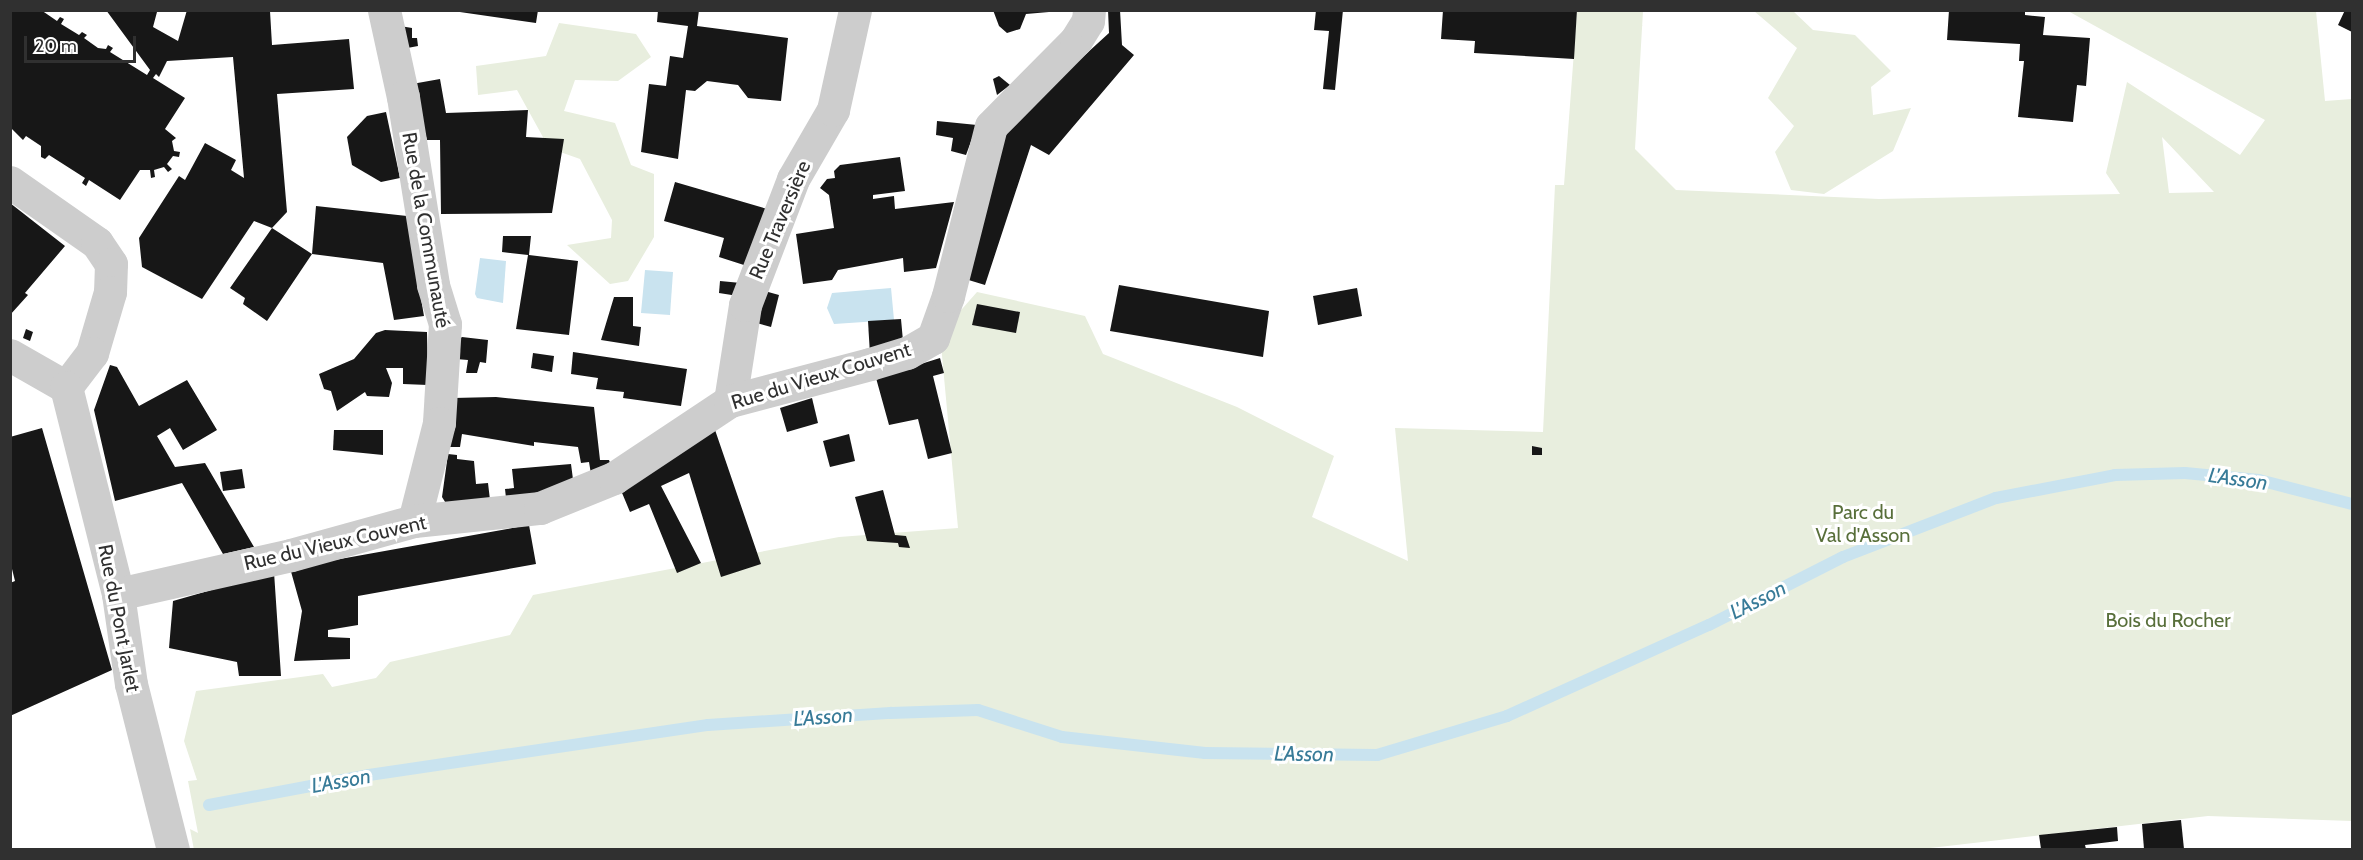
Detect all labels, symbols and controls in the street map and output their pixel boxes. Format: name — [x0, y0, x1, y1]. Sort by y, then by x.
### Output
scale bar — [27, 24, 140, 62]
text: 20 m — [35, 35, 77, 57]
street label: Rue de la Communauté — [397, 130, 455, 330]
street label: Rue Traversière — [744, 157, 816, 283]
street label: Rue du Vieux Couvent — [728, 337, 914, 415]
water label: L'Asson — [2207, 462, 2269, 496]
park label: Parc du Val d'Asson — [1816, 501, 1910, 548]
street label: Rue du Vieux Couvent — [242, 510, 428, 576]
street label: Rue du Pont Jarlet — [93, 542, 145, 694]
water label: L'Asson — [1726, 575, 1790, 625]
park label: Bois du Rocher — [2105, 608, 2231, 632]
water label: L'Asson — [792, 702, 854, 732]
water label: L'Asson — [1274, 741, 1334, 767]
water label: L'Asson — [309, 763, 373, 799]

